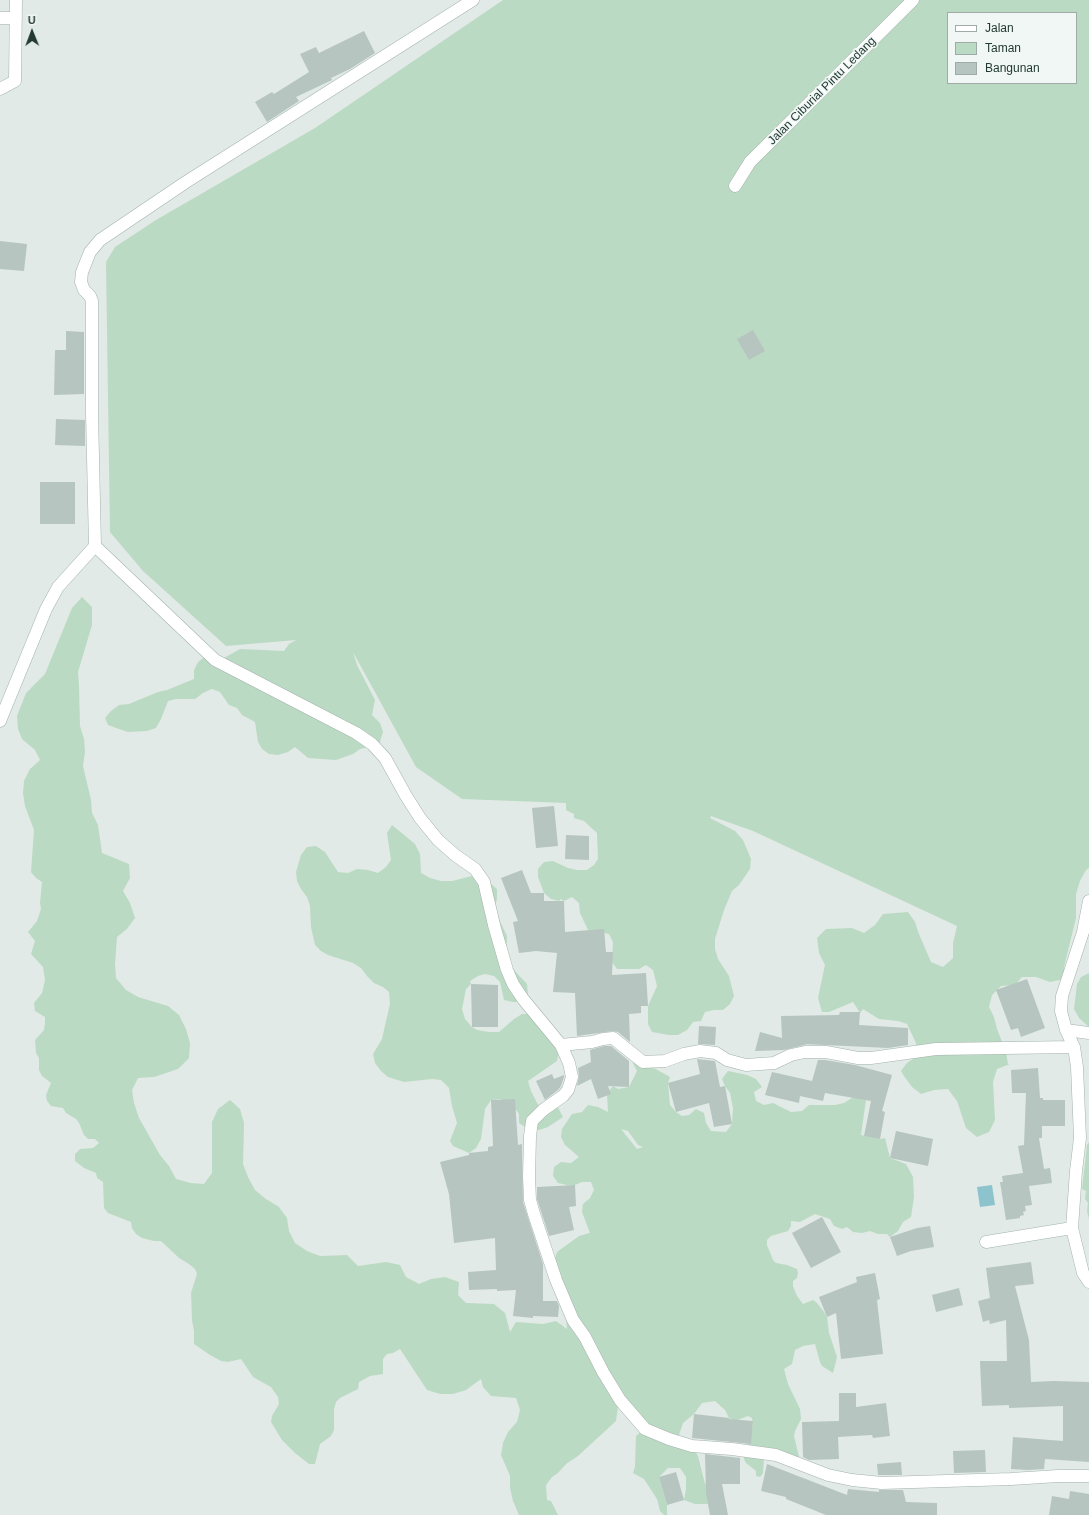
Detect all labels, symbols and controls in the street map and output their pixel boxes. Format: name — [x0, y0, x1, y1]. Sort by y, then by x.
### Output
north arrow — [12, 12, 52, 52]
legend — [947, 12, 1077, 84]
text: U — [28, 14, 36, 26]
text: Jalan — [985, 21, 1014, 35]
street label: Jalan Ciburial Pintu Ledang — [765, 34, 879, 148]
text: Taman — [985, 41, 1021, 55]
text: Bangunan — [985, 61, 1040, 75]

